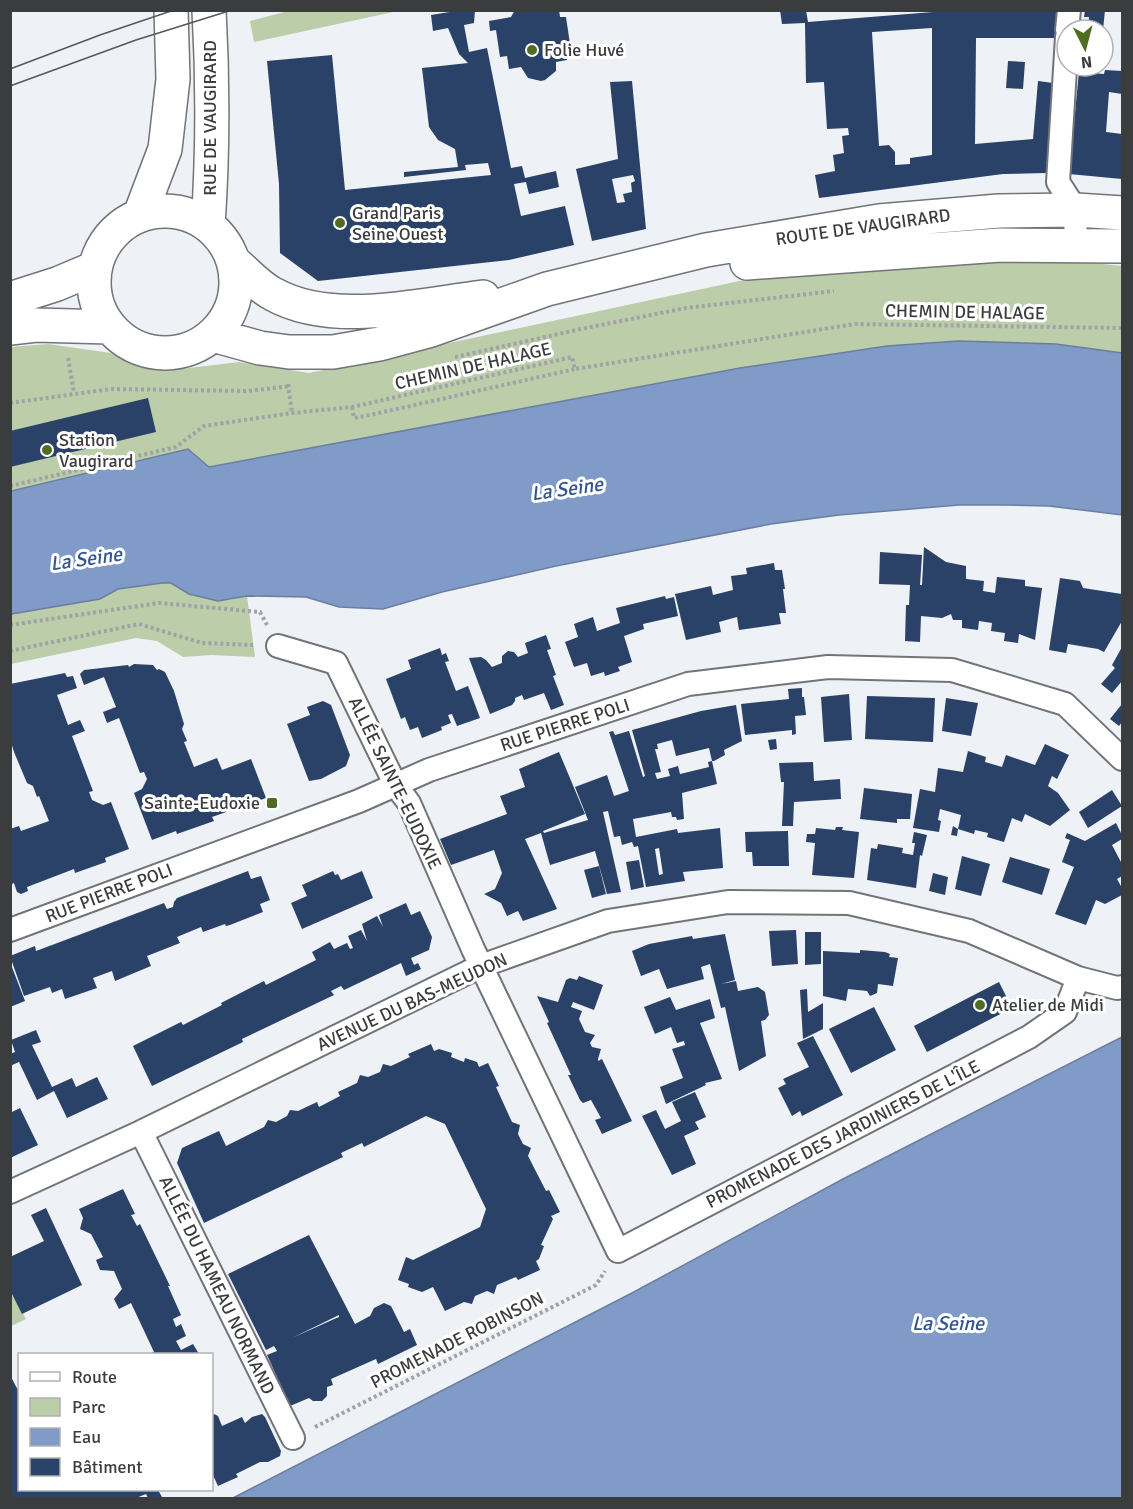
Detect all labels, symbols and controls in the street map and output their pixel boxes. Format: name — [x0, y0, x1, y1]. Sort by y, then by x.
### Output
north arrow — [1055, 18, 1115, 78]
place label: Folie Huvé — [544, 39, 624, 61]
street label: RUE DE VAUGIRARD — [199, 40, 221, 196]
marker: Folie Huvé — [525, 43, 539, 57]
text: N — [1080, 51, 1093, 72]
place label: Grand Paris Seine Ouest — [352, 202, 444, 245]
street label: ROUTE DE VAUGIRARD — [774, 204, 952, 250]
marker: Grand Paris Seine Ouest — [333, 216, 347, 230]
street label: CHEMIN DE HALAGE — [885, 300, 1045, 324]
street label: CHEMIN DE HALAGE — [393, 337, 553, 395]
place label: Station Vaugirard — [59, 429, 134, 472]
marker: Station Vaugirard — [40, 443, 54, 457]
water label: La Seine — [529, 471, 605, 506]
water label: La Seine — [48, 541, 124, 576]
street label: ALLÉE SAINTE-EUDOXIE — [344, 693, 446, 873]
street label: RUE PIERRE POLI — [498, 694, 632, 756]
place label: Sainte-Eudoxie — [144, 792, 260, 814]
marker: Sainte-Eudoxie — [265, 796, 279, 810]
street label: RUE PIERRE POLI — [42, 859, 176, 927]
street label: AVENUE DU BAS-MEUDON — [313, 948, 511, 1056]
place label: Atelier de Midi — [992, 994, 1104, 1016]
marker: Atelier de Midi — [973, 998, 987, 1012]
street label: PROMENADE DES JARDINIERS DE L'ÎLE — [702, 1055, 984, 1213]
street label: ALLÉE DU HAMEAU NORMAND — [154, 1172, 280, 1398]
street label: PROMENADE ROBINSON — [367, 1287, 547, 1393]
water label: La Seine — [912, 1311, 985, 1336]
legend — [18, 1353, 213, 1491]
text: Route — [72, 1366, 117, 1388]
text: Parc — [72, 1396, 106, 1418]
text: Eau — [72, 1426, 101, 1448]
text: Bâtiment — [72, 1456, 143, 1478]

